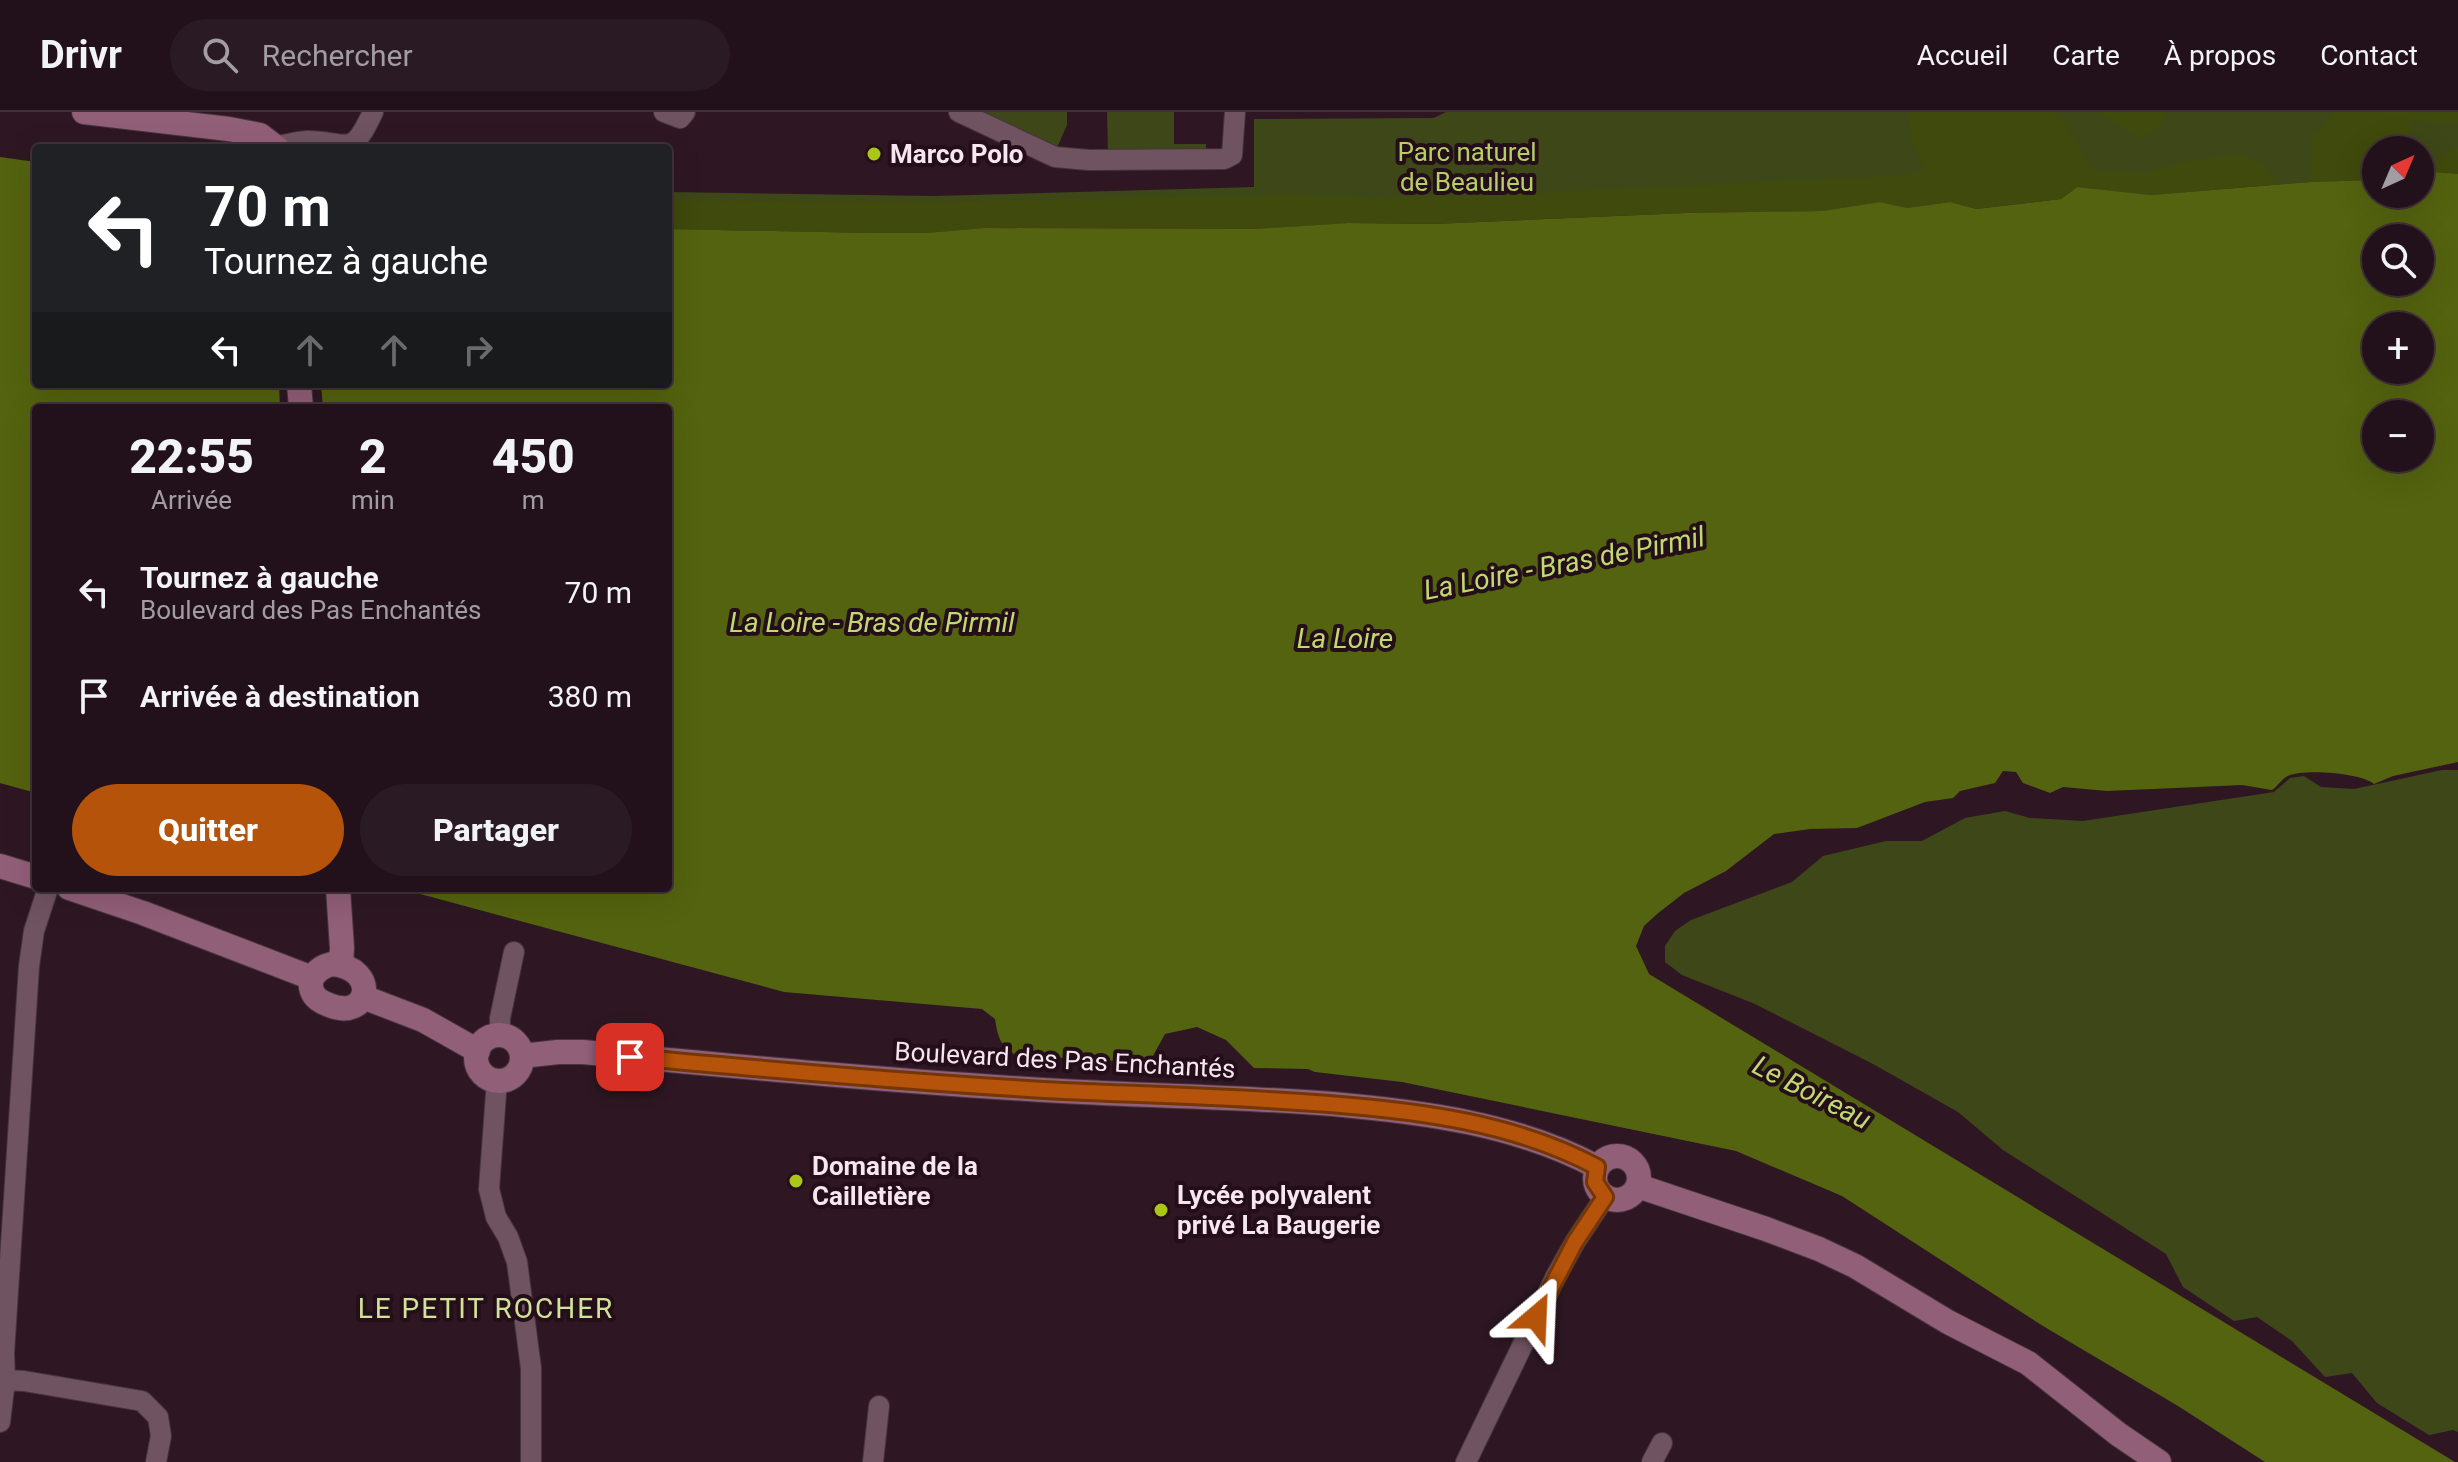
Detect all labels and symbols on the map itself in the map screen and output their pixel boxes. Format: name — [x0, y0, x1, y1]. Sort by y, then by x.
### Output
north arrow — [2362, 136, 2434, 208]
park label: Parc naturel de Beaulieu — [1397, 137, 1537, 197]
place label: Marco Polo — [890, 139, 1023, 169]
marker: Marco Polo — [865, 145, 883, 163]
water label: La Loire - Bras de Pirmil — [1421, 520, 1708, 607]
water label: La Loire - Bras de Pirmil — [729, 606, 1015, 639]
water label: La Loire — [1297, 622, 1393, 655]
pin — [596, 1023, 664, 1091]
street label: Boulevard des Pas Enchantés — [894, 1036, 1236, 1084]
water label: Le Boireau — [1747, 1049, 1876, 1136]
place label: Domaine de la Cailletière — [812, 1151, 978, 1211]
marker: Domaine de la Cailletière — [787, 1172, 805, 1190]
place label: Lycée polyvalent privé La Baugerie — [1177, 1180, 1380, 1240]
marker: Lycée polyvalent privé La Baugerie — [1152, 1201, 1170, 1219]
position arrow — [1494, 1275, 1578, 1359]
district label: LE PETIT ROCHER — [358, 1292, 614, 1325]

